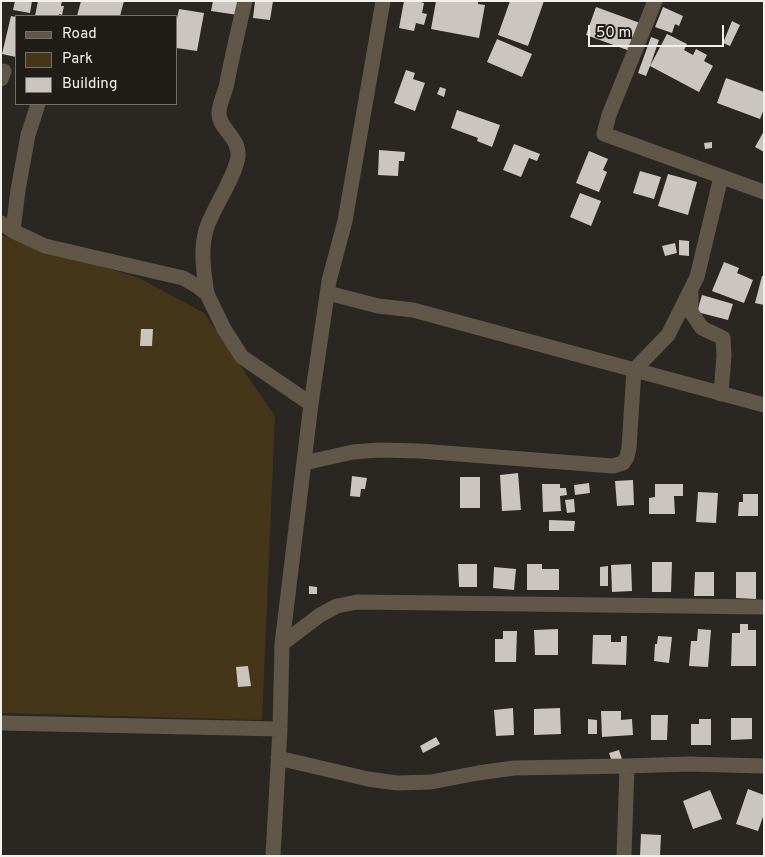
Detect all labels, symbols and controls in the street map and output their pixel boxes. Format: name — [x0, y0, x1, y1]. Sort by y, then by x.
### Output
legend — [15, 15, 178, 105]
scale bar — [590, 15, 726, 47]
text: 50 m — [596, 24, 631, 43]
text: Road — [62, 25, 97, 44]
text: Park — [62, 50, 93, 69]
text: Building — [62, 75, 117, 94]

